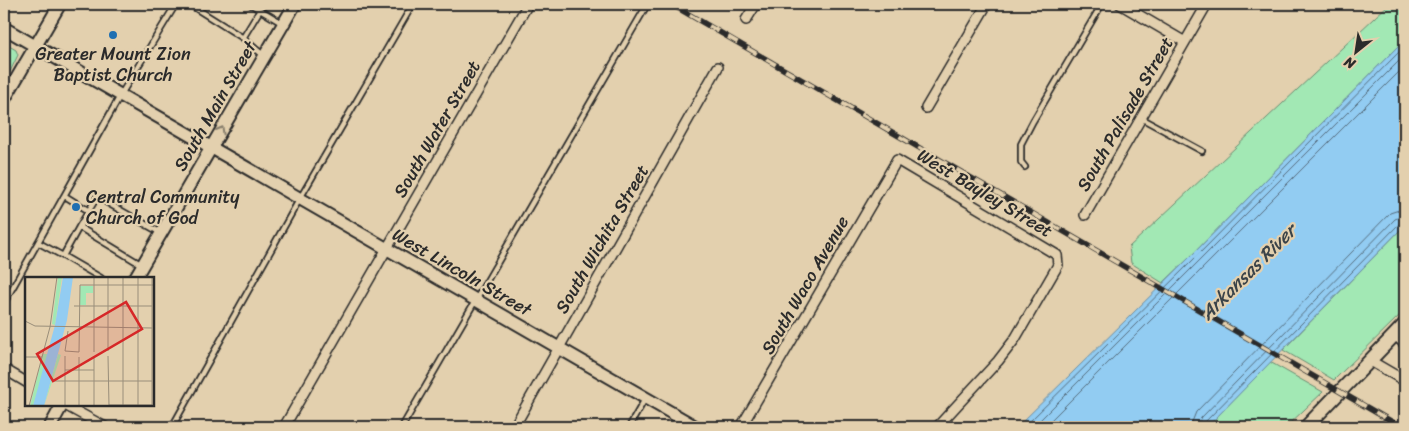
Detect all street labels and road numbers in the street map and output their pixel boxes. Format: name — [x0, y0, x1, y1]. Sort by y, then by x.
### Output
street label: South Palisade Street — [1068, 30, 1182, 197]
street label: South Main Street — [165, 34, 266, 177]
street label: South Water Street — [385, 54, 490, 204]
street label: West Bayley Street — [911, 140, 1059, 246]
street label: South Wichita Street — [546, 158, 658, 320]
street label: South Waco Avenue — [752, 209, 858, 361]
street label: West Lincoln Street — [386, 219, 539, 325]

